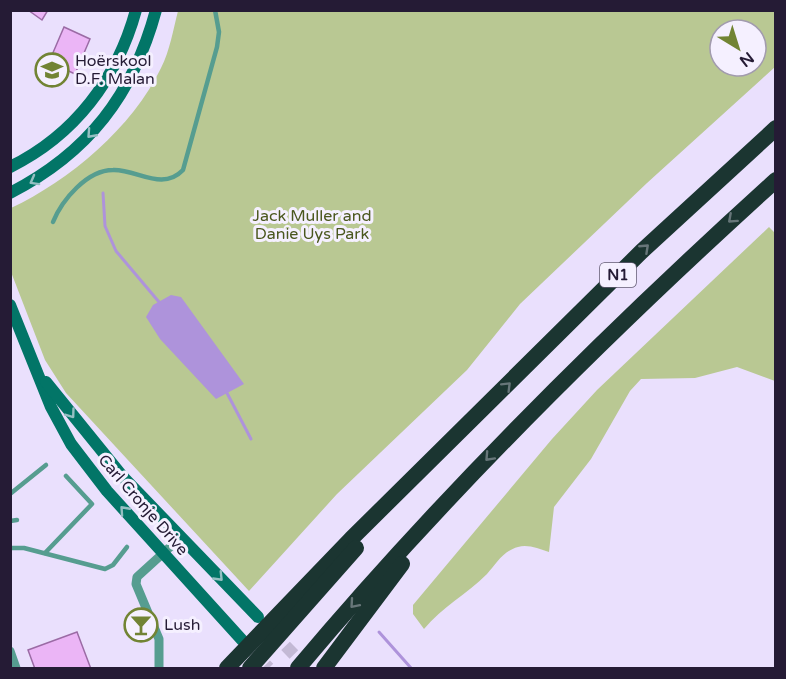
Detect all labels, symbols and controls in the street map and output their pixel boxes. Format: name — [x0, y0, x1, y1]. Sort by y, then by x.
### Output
north arrow — [708, 18, 768, 78]
text: N — [735, 47, 758, 71]
place label: Hoërskool D.F. Malan — [75, 51, 155, 89]
school or university icon: Hoërskool D.F. Malan — [34, 52, 70, 88]
one-way arrow — [87, 127, 98, 138]
one-way arrow — [30, 173, 41, 185]
park label: Jack Muller and Danie Uys Park — [253, 206, 372, 244]
one-way arrow — [729, 212, 739, 223]
one-way arrow — [638, 245, 649, 256]
road number: N1 — [600, 263, 636, 287]
one-way arrow — [499, 382, 510, 393]
one-way arrow — [64, 407, 75, 418]
street label: Carl Cronje Drive — [94, 450, 192, 560]
one-way arrow — [485, 450, 496, 460]
one-way arrow — [120, 506, 131, 517]
one-way arrow — [212, 571, 223, 581]
one-way arrow — [350, 597, 361, 607]
bar icon: Lush — [123, 607, 159, 643]
place label: Lush — [164, 615, 200, 635]

